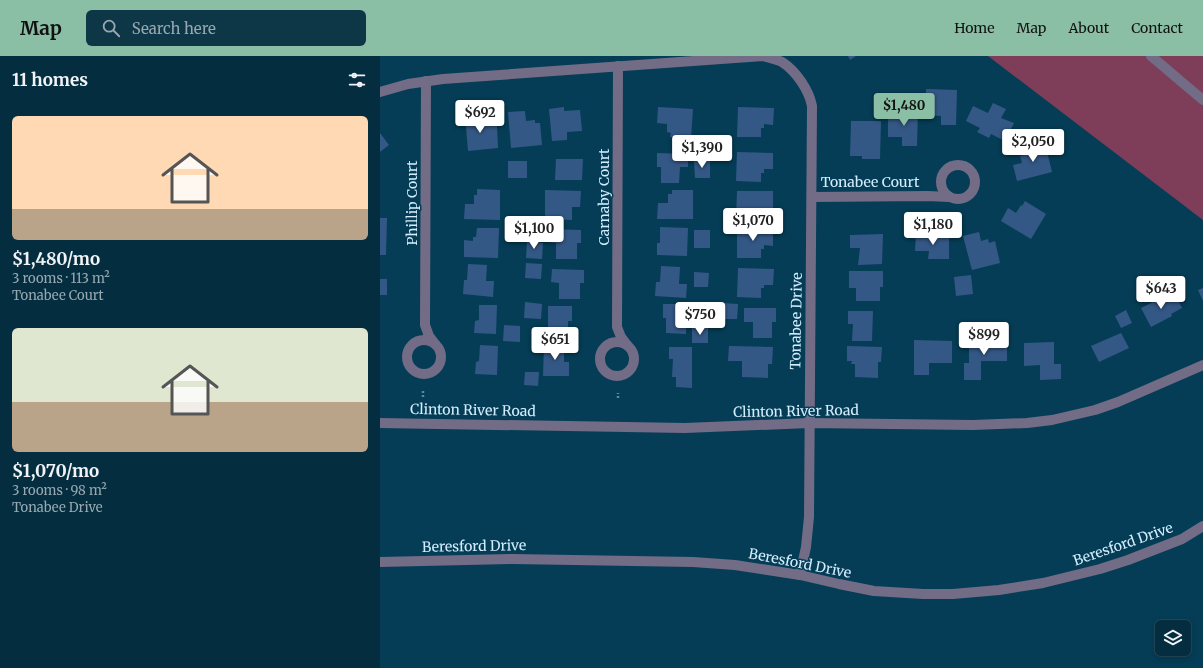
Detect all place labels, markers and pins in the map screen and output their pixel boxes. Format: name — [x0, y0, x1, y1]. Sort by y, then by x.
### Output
pin: $1,480 — [871, 93, 937, 127]
pin: $692 — [456, 100, 504, 134]
pin: $2,050 — [1000, 129, 1066, 163]
pin: $1,390 — [669, 135, 735, 169]
pin: $1,070 — [720, 208, 786, 242]
pin: $1,180 — [900, 212, 966, 246]
pin: $1,100 — [501, 216, 567, 250]
pin: $643 — [1137, 276, 1185, 310]
pin: $750 — [676, 302, 724, 336]
pin: $899 — [960, 322, 1008, 356]
pin: $651 — [531, 327, 579, 361]

